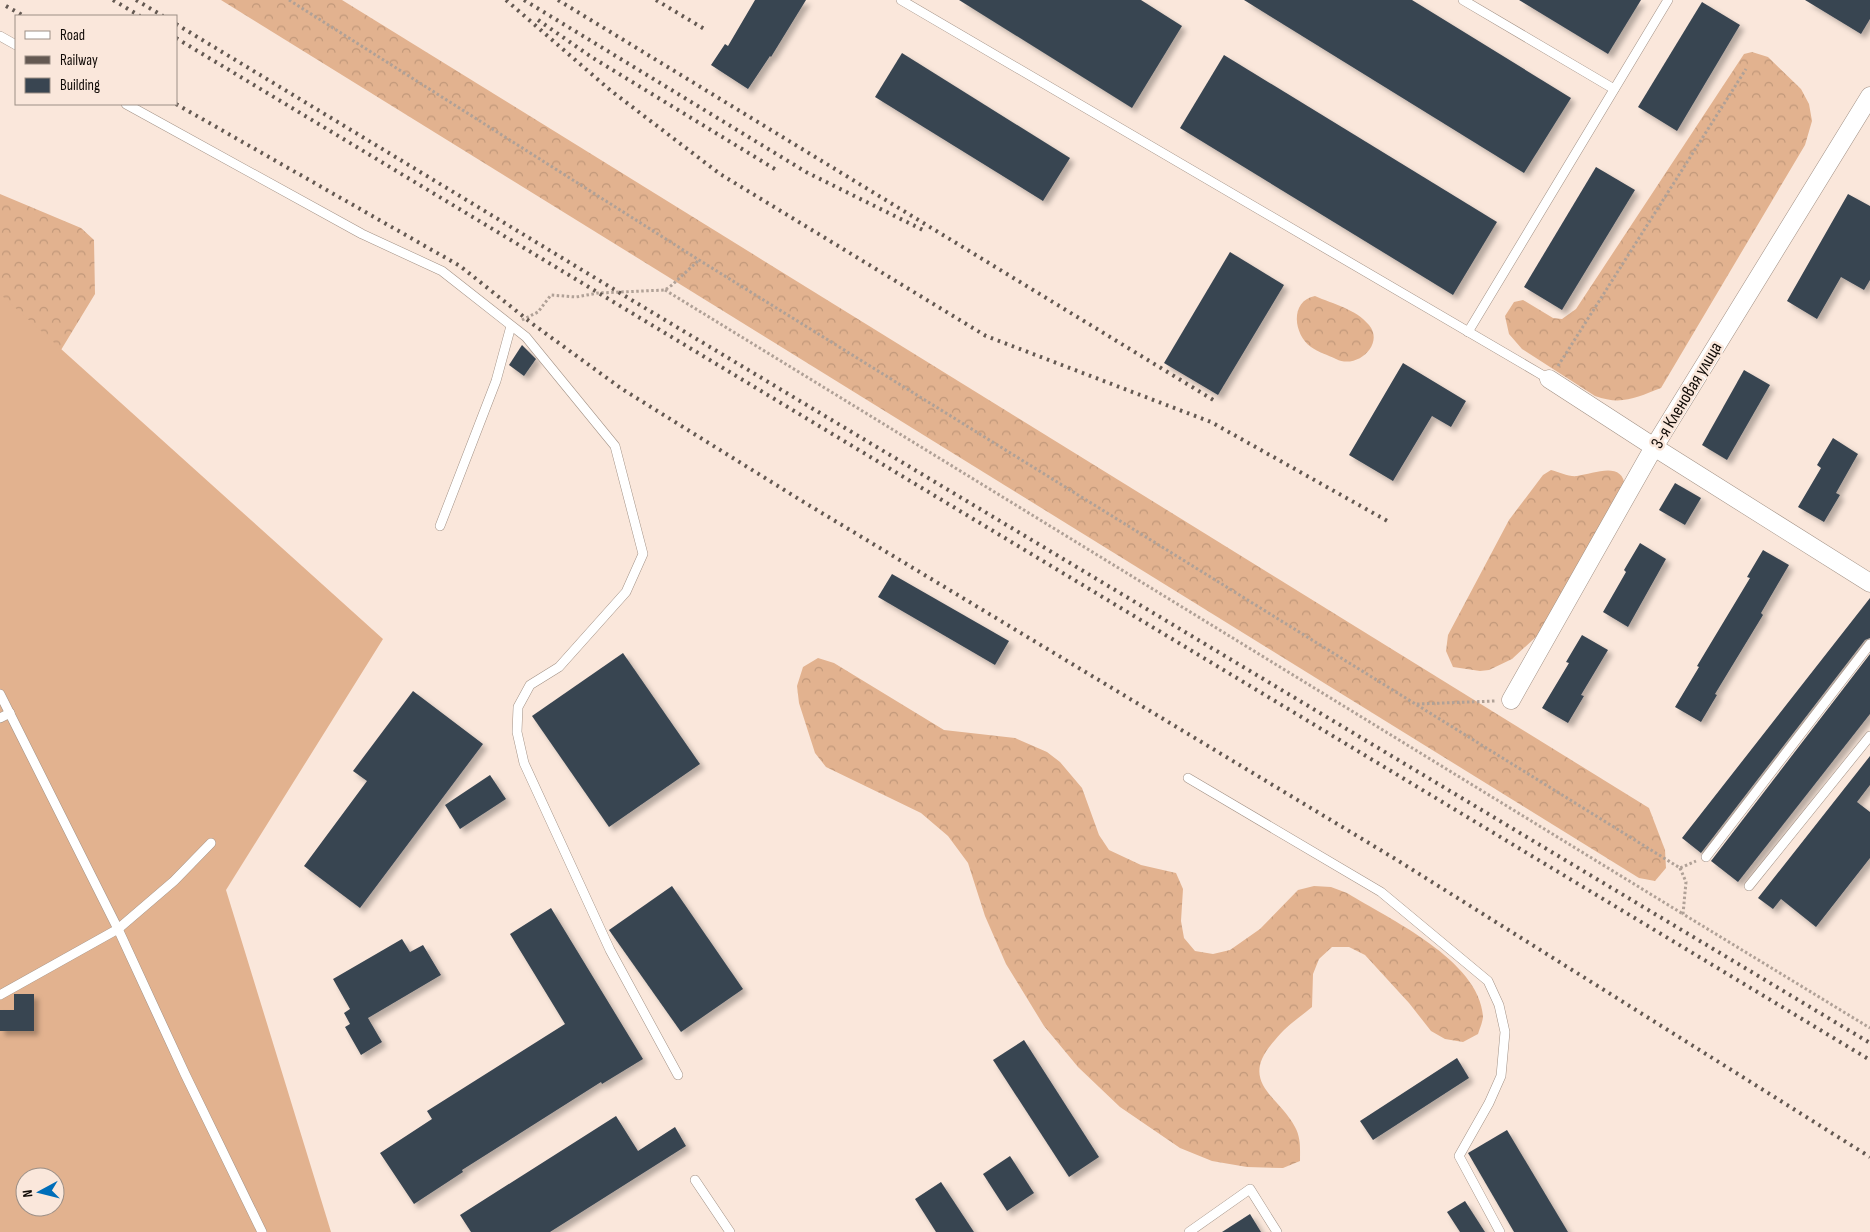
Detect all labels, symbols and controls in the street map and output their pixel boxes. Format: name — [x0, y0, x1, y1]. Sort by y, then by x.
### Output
legend — [15, 15, 178, 105]
text: Road — [60, 26, 85, 45]
text: Railway — [60, 51, 98, 70]
text: Building — [60, 76, 100, 95]
street label: 3-я Кленовая улица — [1646, 338, 1726, 452]
north arrow — [15, 1167, 65, 1217]
text: N — [19, 1189, 36, 1198]

